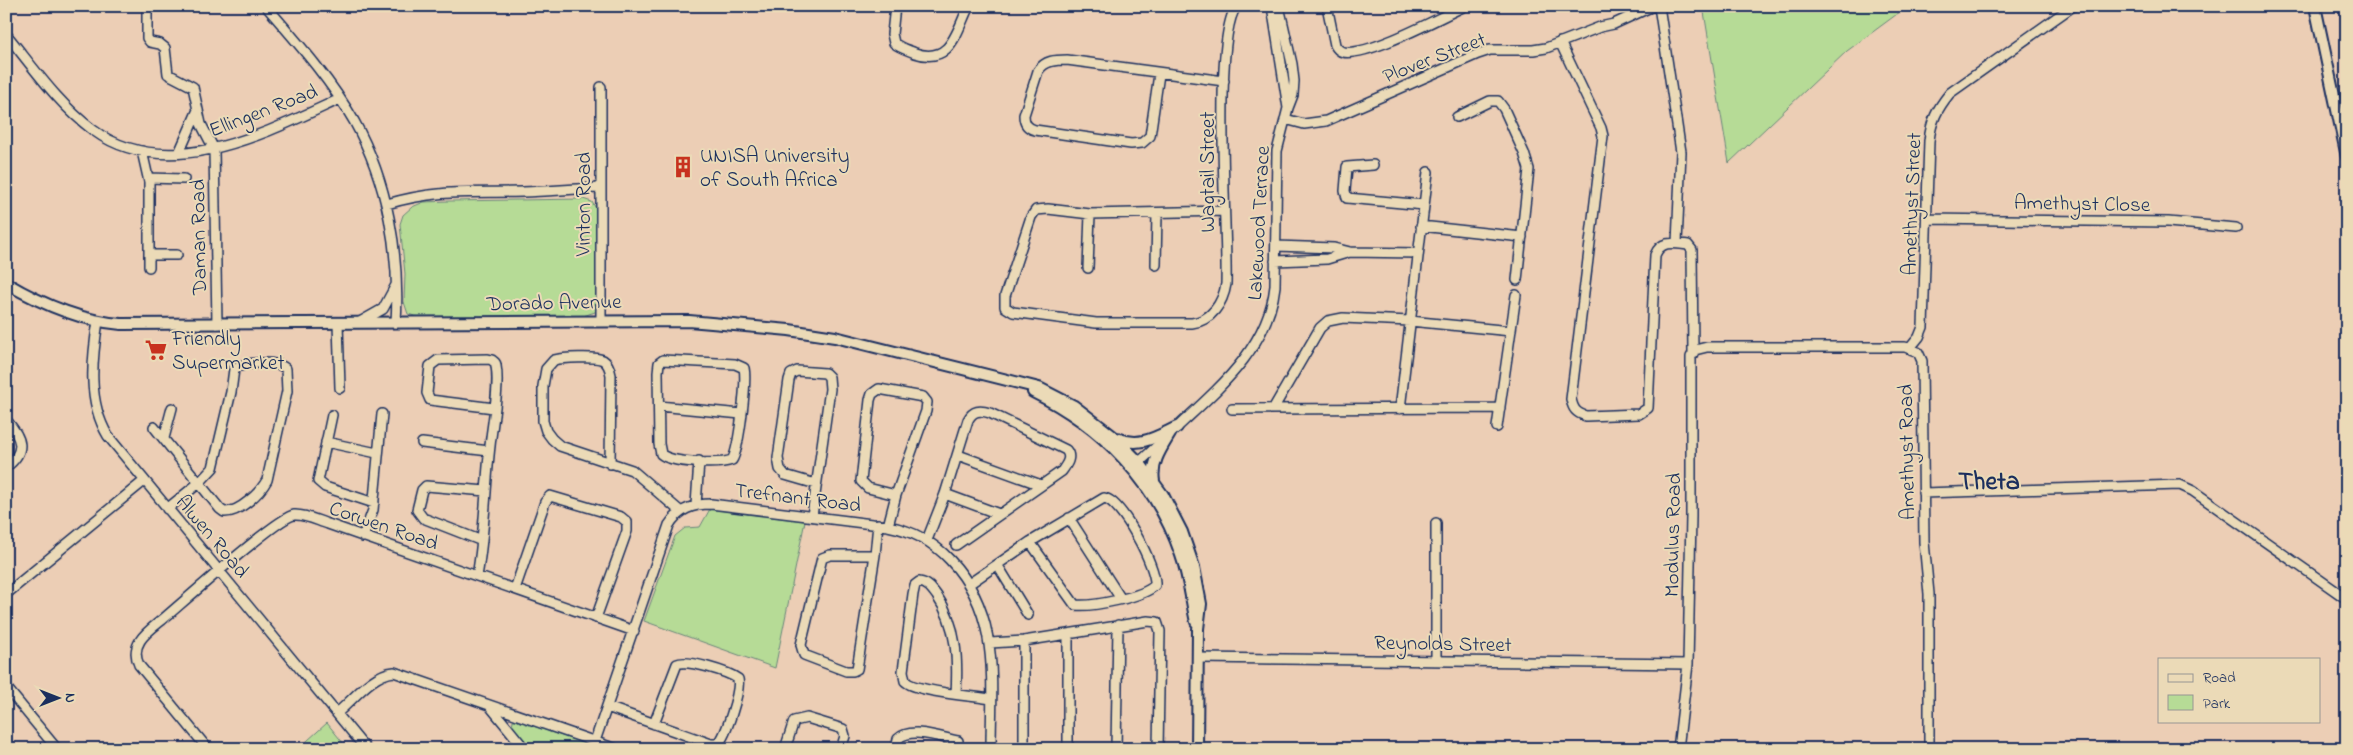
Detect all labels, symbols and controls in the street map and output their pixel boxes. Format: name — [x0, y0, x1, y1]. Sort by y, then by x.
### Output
street label: Plover Street — [1379, 25, 1491, 92]
street label: Ellingen Road — [205, 77, 323, 148]
street label: Wagtail Street — [1194, 112, 1226, 232]
street label: Amethyst Street — [1896, 132, 1932, 276]
place label: UNISA University of South Africa — [700, 142, 849, 196]
street label: Lakewood Terrace — [1241, 144, 1279, 301]
street label: Vinton Road — [570, 152, 600, 257]
building icon: UNISA University of South Africa — [670, 154, 696, 180]
street label: Daman Road — [184, 179, 216, 296]
street label: Amethyst Close — [2013, 189, 2151, 223]
street label: Dorado Avenue — [485, 288, 622, 320]
place label: Friendly Supermarket — [171, 325, 285, 379]
supermarket icon: Friendly Supermarket — [143, 337, 169, 363]
street label: Amethyst Road — [1892, 383, 1926, 520]
district label: Theta — [1958, 464, 2020, 502]
street label: Modulus Road — [1658, 472, 1690, 598]
street label: Trefnant Road — [733, 476, 863, 522]
street label: Alwen Road — [168, 489, 256, 586]
street label: Corwen Road — [325, 494, 442, 560]
street label: Reynolds Street — [1374, 629, 1512, 663]
legend — [2158, 658, 2320, 722]
text: Road — [2203, 667, 2236, 689]
north arrow — [32, 672, 82, 722]
text: N — [59, 693, 80, 703]
text: Park — [2203, 693, 2231, 715]

